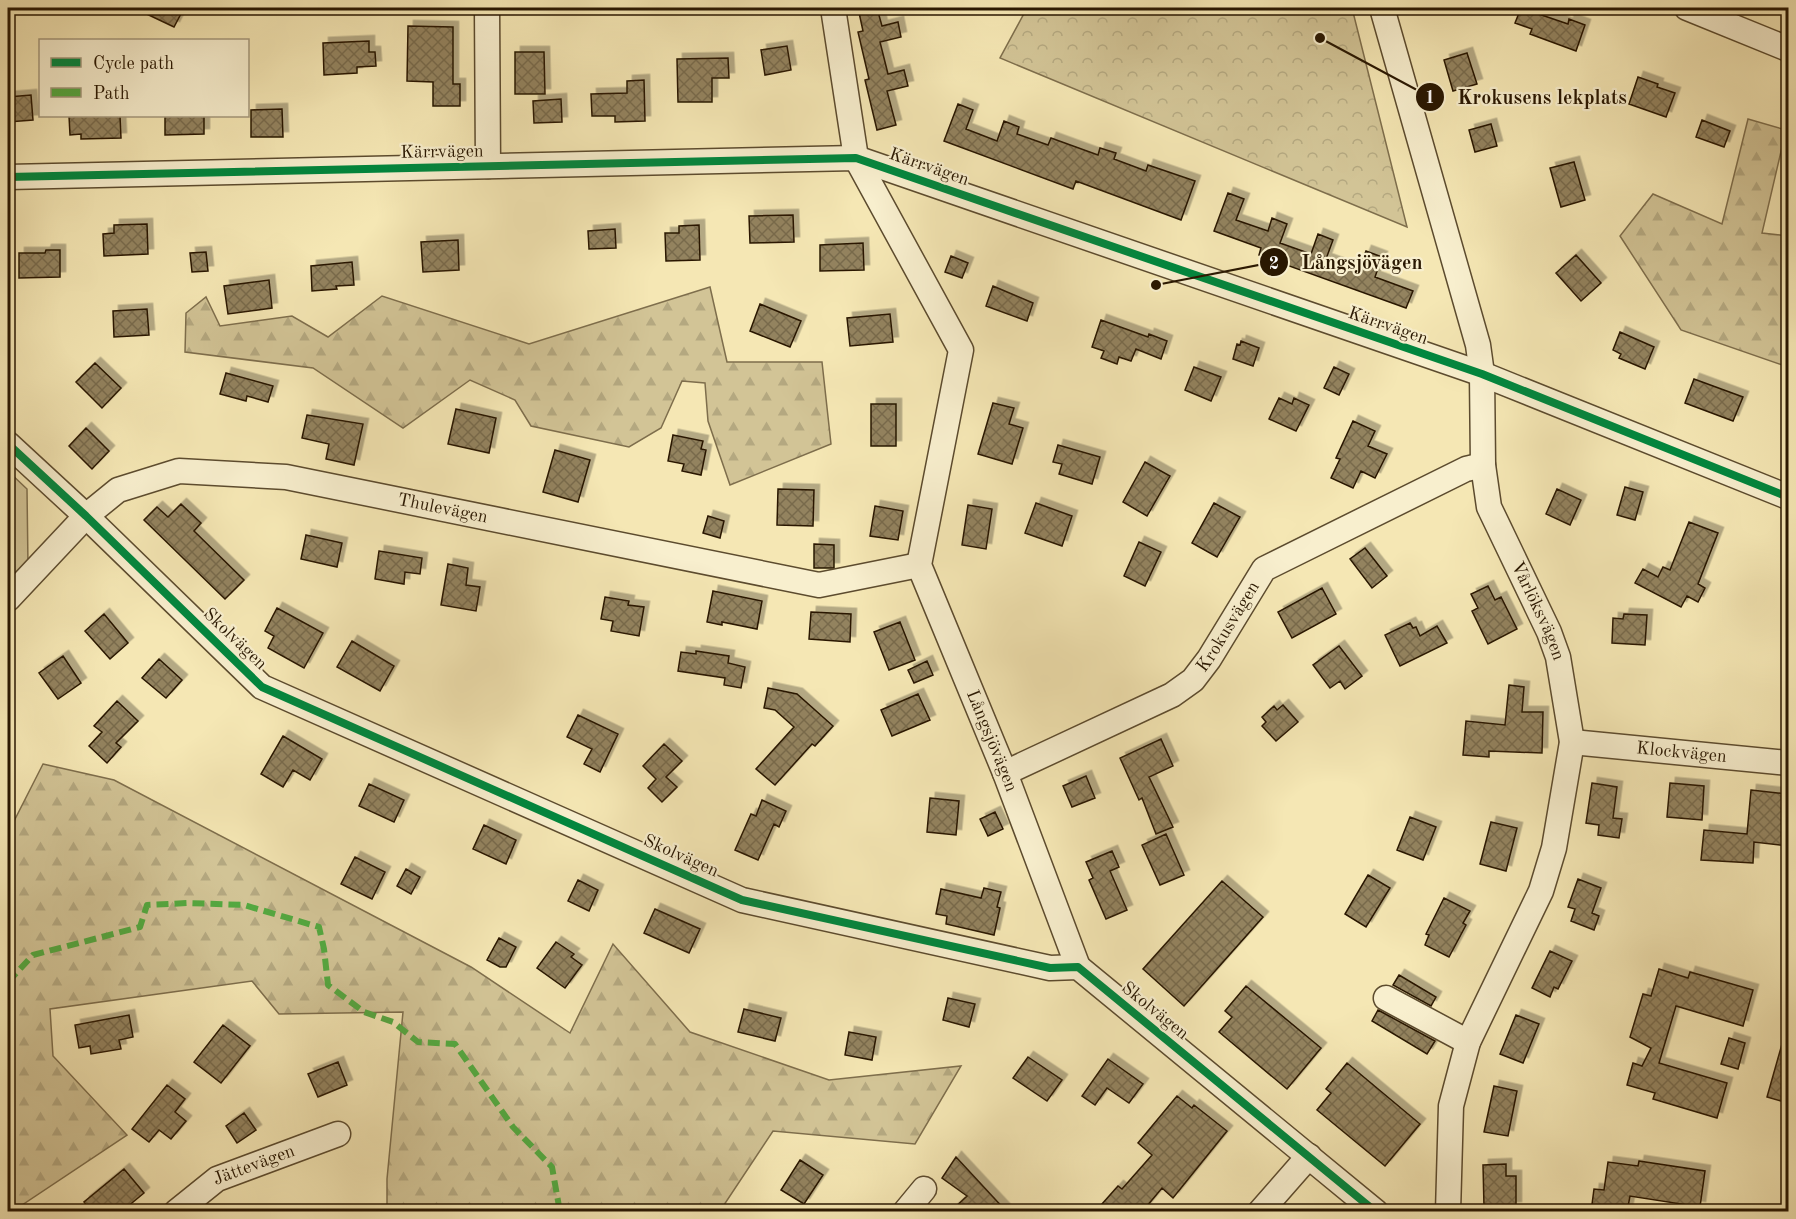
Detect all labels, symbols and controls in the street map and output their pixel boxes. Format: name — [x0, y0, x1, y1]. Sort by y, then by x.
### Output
legend — [39, 39, 249, 117]
text: Cycle path — [93, 55, 174, 73]
callout: Krokusens lekplats — [1415, 78, 1638, 116]
text: Path — [93, 85, 130, 103]
text: 1 — [1425, 89, 1435, 107]
text: Krokusens lekplats — [1457, 89, 1627, 109]
street label: Kärrvägen — [400, 142, 484, 162]
street label: Kärrvägen — [887, 145, 972, 189]
callout: Långsjövägen — [1259, 243, 1435, 281]
text: Långsjövägen — [1301, 254, 1423, 274]
text: 2 — [1269, 255, 1279, 273]
street label: Kärrvägen — [1346, 304, 1431, 348]
street label: Thulevägen — [396, 491, 490, 527]
street label: Vårlöksvägen — [1508, 559, 1568, 663]
street label: Krokusvägen — [1193, 578, 1263, 676]
street label: Skolvägen — [200, 605, 270, 674]
street label: Långsjövägen — [963, 687, 1020, 795]
street label: Klockvägen — [1635, 739, 1728, 766]
street label: Skolvägen — [641, 831, 722, 881]
street label: Skolvägen — [1118, 979, 1192, 1043]
street label: Jättevägen — [211, 1142, 297, 1189]

